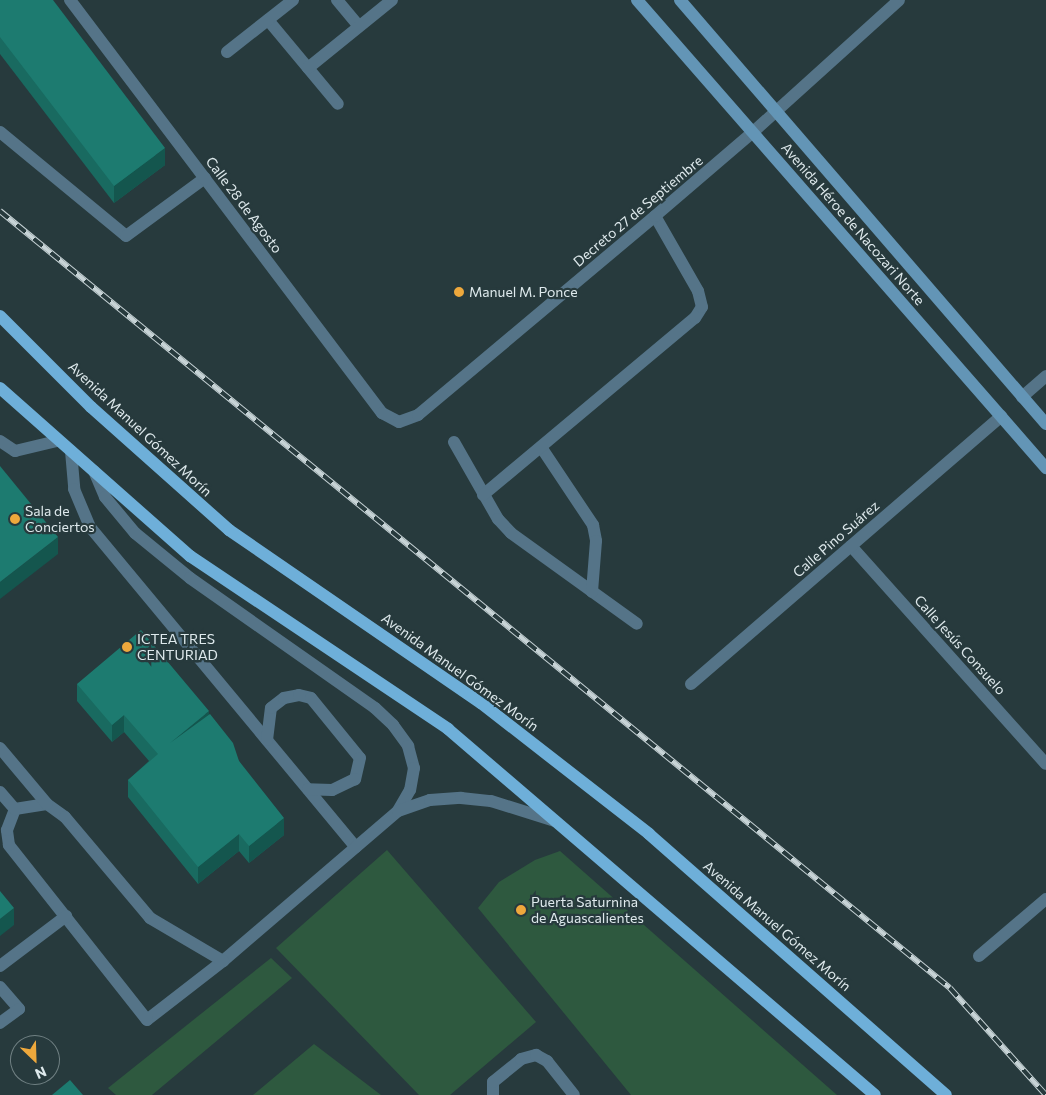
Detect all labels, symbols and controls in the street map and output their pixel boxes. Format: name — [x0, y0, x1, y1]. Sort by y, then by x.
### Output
street label: Avenida Héroe de Nacozari Norte — [778, 139, 928, 309]
street label: Decreto 27 de Septiembre — [570, 152, 706, 270]
street label: Calle 28 de Agosto — [202, 153, 286, 257]
place label: Manuel M. Ponce — [469, 284, 578, 300]
marker: Manuel M. Ponce — [453, 286, 465, 298]
street label: Avenida Manuel Gómez Morín — [65, 358, 215, 500]
street label: Calle Pino Suárez — [790, 497, 882, 581]
place label: Sala de Conciertos — [25, 503, 95, 536]
marker: Sala de Conciertos — [9, 513, 21, 525]
street label: Calle Jesús Consuelo — [911, 592, 1009, 698]
street label: Avenida Manuel Gómez Morín — [378, 609, 542, 735]
place label: ICTEA TRES CENTURIAD — [137, 631, 218, 664]
marker: ICTEA TRES CENTURIAD — [121, 641, 133, 653]
street label: Avenida Manuel Gómez Morín — [700, 857, 854, 995]
place label: Puerta Saturnina de Aguascalientes — [531, 894, 644, 926]
marker: Puerta Saturnina de Aguascalientes — [515, 904, 527, 916]
north arrow — [10, 1035, 60, 1085]
text: N — [33, 1063, 49, 1083]

